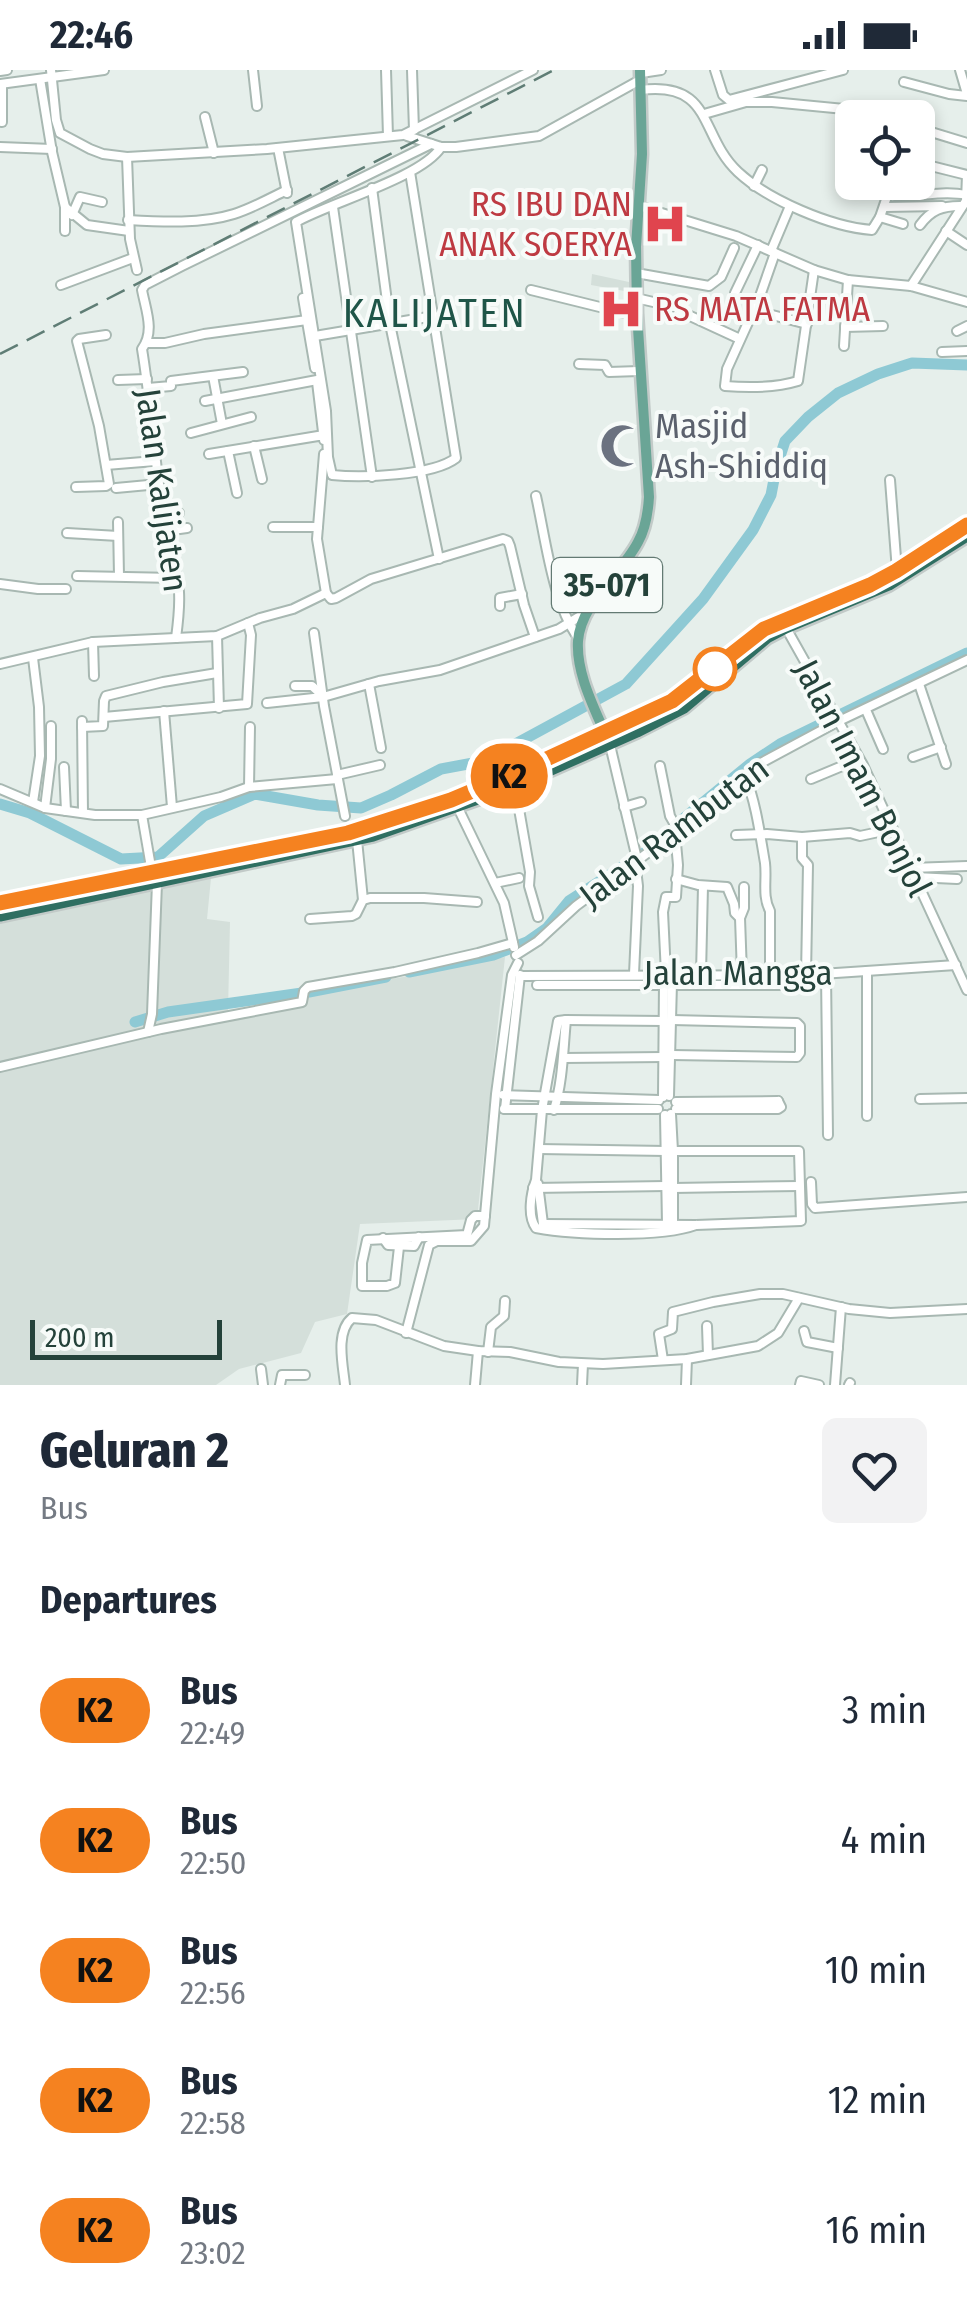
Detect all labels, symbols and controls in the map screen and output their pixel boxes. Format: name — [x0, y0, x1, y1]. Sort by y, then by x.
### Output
text: 22:46 — [50, 12, 133, 58]
map controls — [835, 100, 935, 200]
button: locate — [835, 100, 935, 200]
place label: RS IBU DAN ANAK SOERYA — [439, 183, 633, 265]
hospital icon: RS IBU DAN ANAK SOERYA — [641, 200, 689, 248]
hospital icon: RS MATA FATMA — [597, 285, 645, 333]
place label: RS MATA FATMA — [654, 288, 871, 330]
district label: KALIJATEN — [343, 290, 527, 338]
street label: Jalan Kalijaten — [127, 386, 197, 594]
place label: Masjid Ash-Shiddiq — [655, 405, 828, 487]
mosque icon: Masjid Ash-Shiddiq — [598, 422, 646, 470]
road number: 35-071 — [552, 558, 662, 612]
unlabelled marker — [694, 648, 736, 690]
street label: Jalan Imam Bonjol — [785, 653, 941, 903]
line badge: K2 — [464, 744, 554, 808]
street label: Jalan Rambutan — [571, 747, 777, 917]
text: K2 — [491, 755, 527, 797]
street label: Jalan Mangga — [643, 952, 833, 994]
scale bar — [30, 1315, 222, 1360]
text: 200 m — [45, 1321, 115, 1354]
button: heart — [822, 1418, 927, 1523]
text: Geluran 2 — [40, 1422, 229, 1480]
text: Bus — [40, 1489, 88, 1527]
text: Departures — [40, 1577, 217, 1623]
text: Bus — [180, 1668, 238, 1714]
text: 3 min — [842, 1687, 927, 1733]
text: K2 — [77, 1689, 113, 1731]
text: 22:49 — [180, 1714, 245, 1752]
text: Bus — [180, 1798, 238, 1844]
text: 4 min — [841, 1817, 927, 1863]
text: K2 — [77, 1819, 113, 1861]
text: 22:50 — [180, 1844, 247, 1882]
text: Bus — [180, 1928, 238, 1974]
text: 10 min — [825, 1947, 927, 1993]
text: K2 — [77, 1949, 113, 1991]
text: 22:56 — [180, 1974, 246, 2012]
text: Bus — [180, 2058, 238, 2104]
text: 12 min — [828, 2077, 927, 2123]
text: K2 — [77, 2079, 113, 2121]
text: 22:58 — [180, 2104, 246, 2142]
text: Bus — [180, 2188, 238, 2234]
text: 16 min — [826, 2207, 927, 2253]
text: K2 — [77, 2209, 113, 2251]
text: 23:02 — [180, 2234, 246, 2272]

